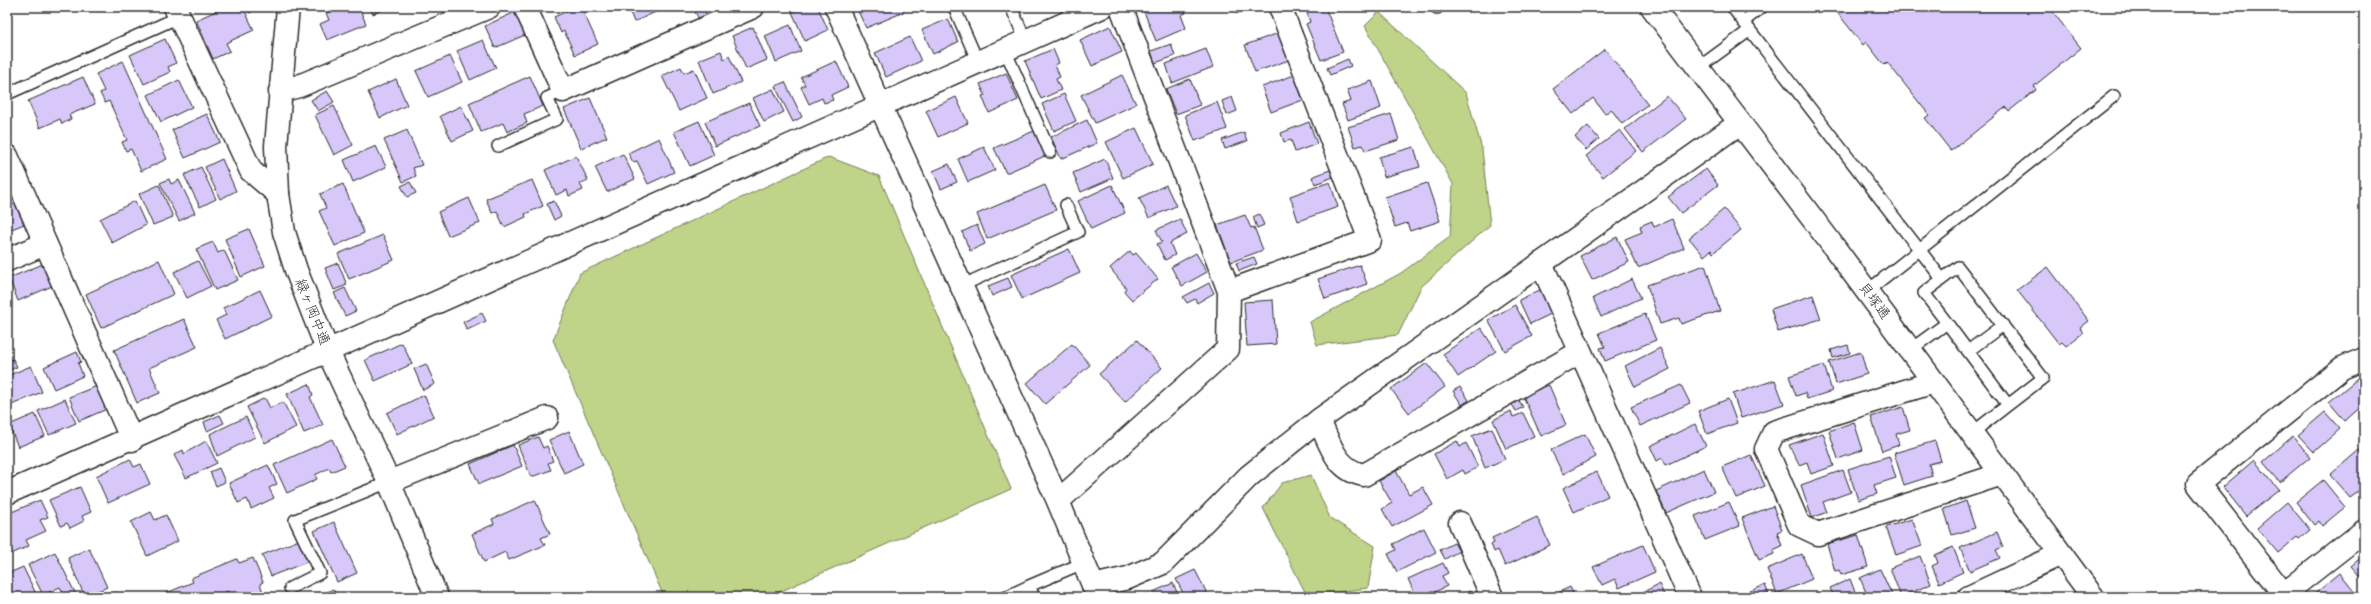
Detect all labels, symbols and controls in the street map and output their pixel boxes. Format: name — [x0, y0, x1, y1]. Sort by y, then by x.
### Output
street label: 緑ヶ岡中通 — [291, 276, 333, 348]
street label: 貝塚通 — [1854, 279, 1894, 323]

